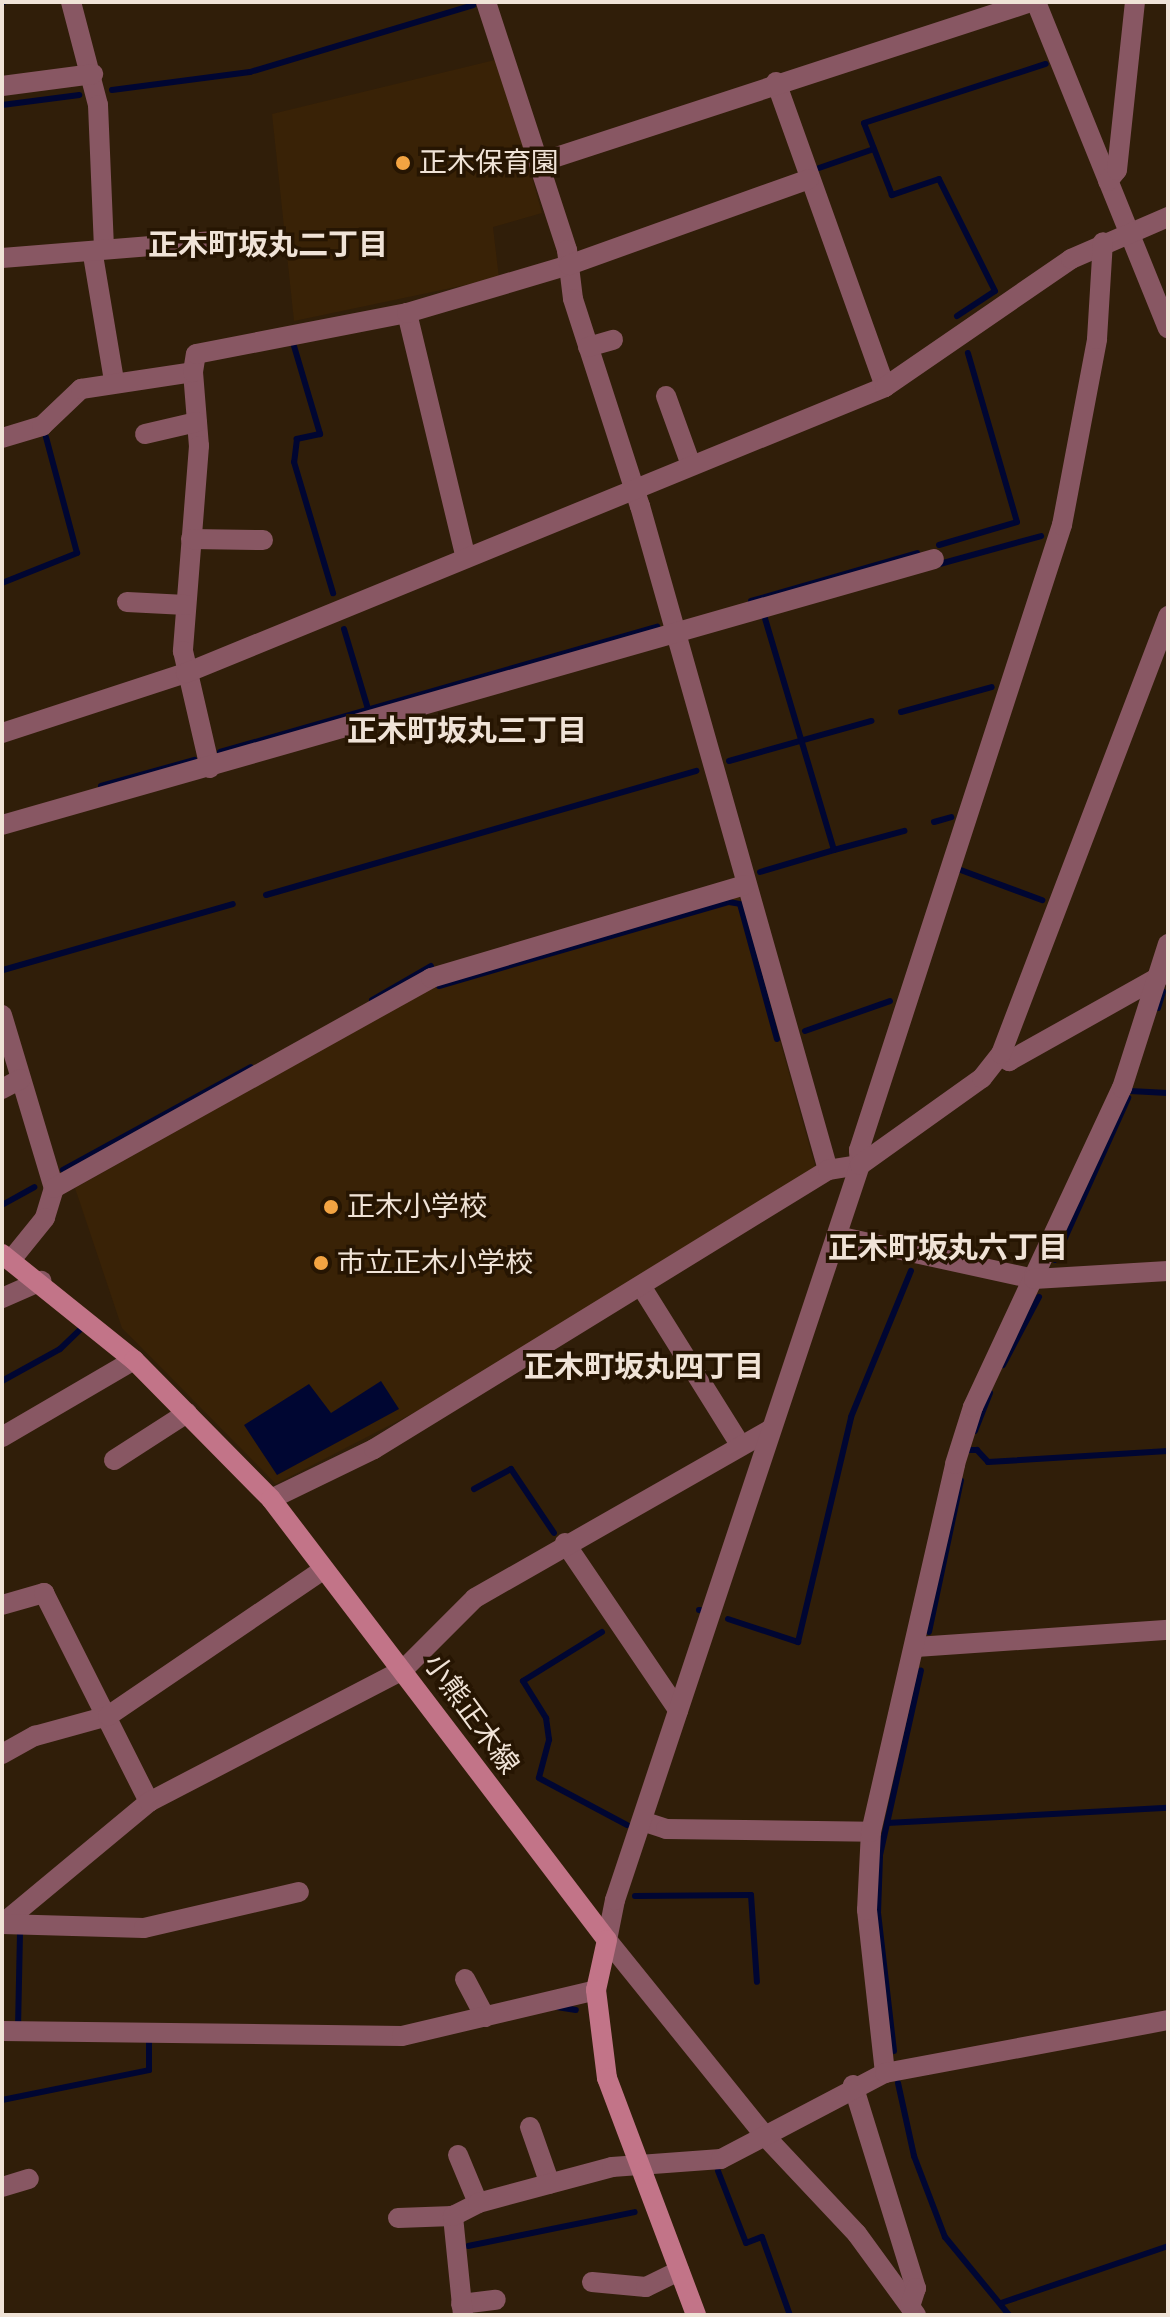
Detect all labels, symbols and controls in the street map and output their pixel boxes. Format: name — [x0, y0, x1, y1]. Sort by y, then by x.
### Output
place label: 正木保育園 — [419, 146, 559, 180]
marker: 正木保育園 — [394, 154, 412, 172]
district label: 正木町坂丸二丁目 — [148, 227, 388, 263]
district label: 正木町坂丸三丁目 — [347, 713, 587, 749]
place label: 正木小学校 — [347, 1190, 487, 1224]
marker: 正木小学校 — [322, 1198, 340, 1216]
district label: 正木町坂丸六丁目 — [828, 1230, 1068, 1266]
place label: 市立正木小学校 — [337, 1246, 533, 1280]
marker: 市立正木小学校 — [312, 1254, 330, 1272]
district label: 正木町坂丸四丁目 — [524, 1349, 764, 1385]
street label: 小熊正木線 — [416, 1647, 526, 1781]

